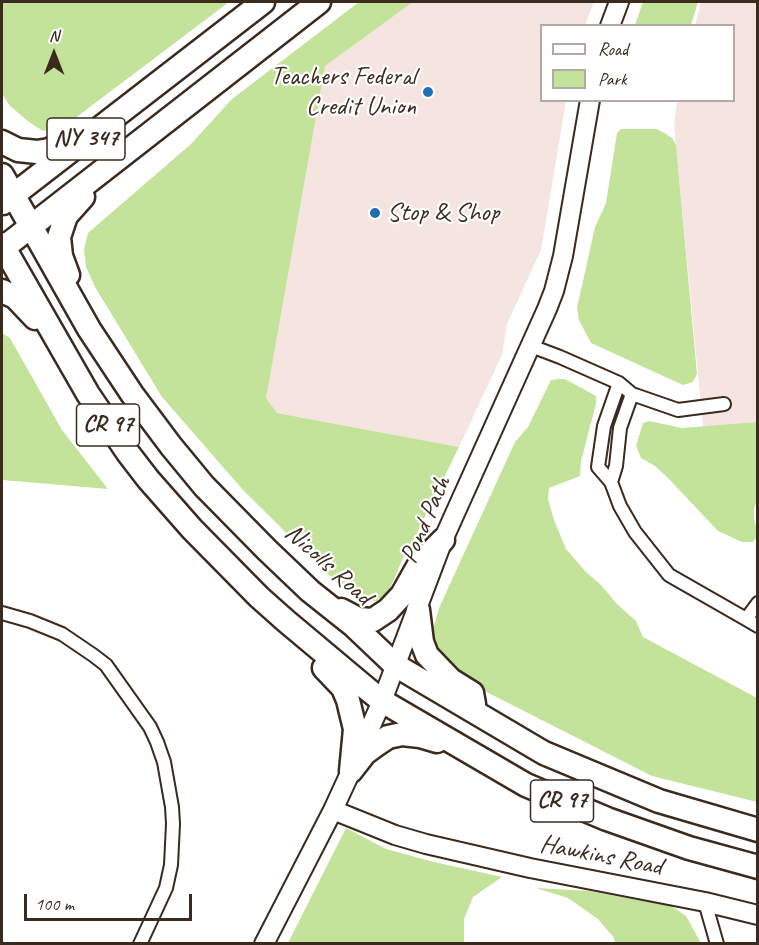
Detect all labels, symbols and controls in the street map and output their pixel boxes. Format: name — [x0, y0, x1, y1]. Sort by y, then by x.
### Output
north arrow — [24, 24, 84, 84]
legend — [540, 24, 735, 102]
text: N — [49, 26, 59, 46]
text: Road — [598, 38, 628, 60]
place label: Teachers Federal Credit Union — [271, 61, 416, 122]
text: Park — [598, 68, 627, 90]
marker: Teachers Federal Credit Union — [421, 85, 435, 99]
road number: NY 347 — [47, 118, 125, 160]
place label: Stop & Shop — [387, 197, 499, 229]
marker: Stop & Shop — [368, 206, 382, 220]
road number: CR 97 — [76, 404, 140, 446]
street label: Pond Path — [394, 472, 458, 568]
street label: Nicolls Road — [278, 518, 378, 612]
road number: CR 97 — [530, 780, 594, 822]
street label: Hawkins Road — [537, 829, 665, 883]
scale bar — [27, 882, 195, 920]
text: 100 m — [35, 893, 74, 915]

